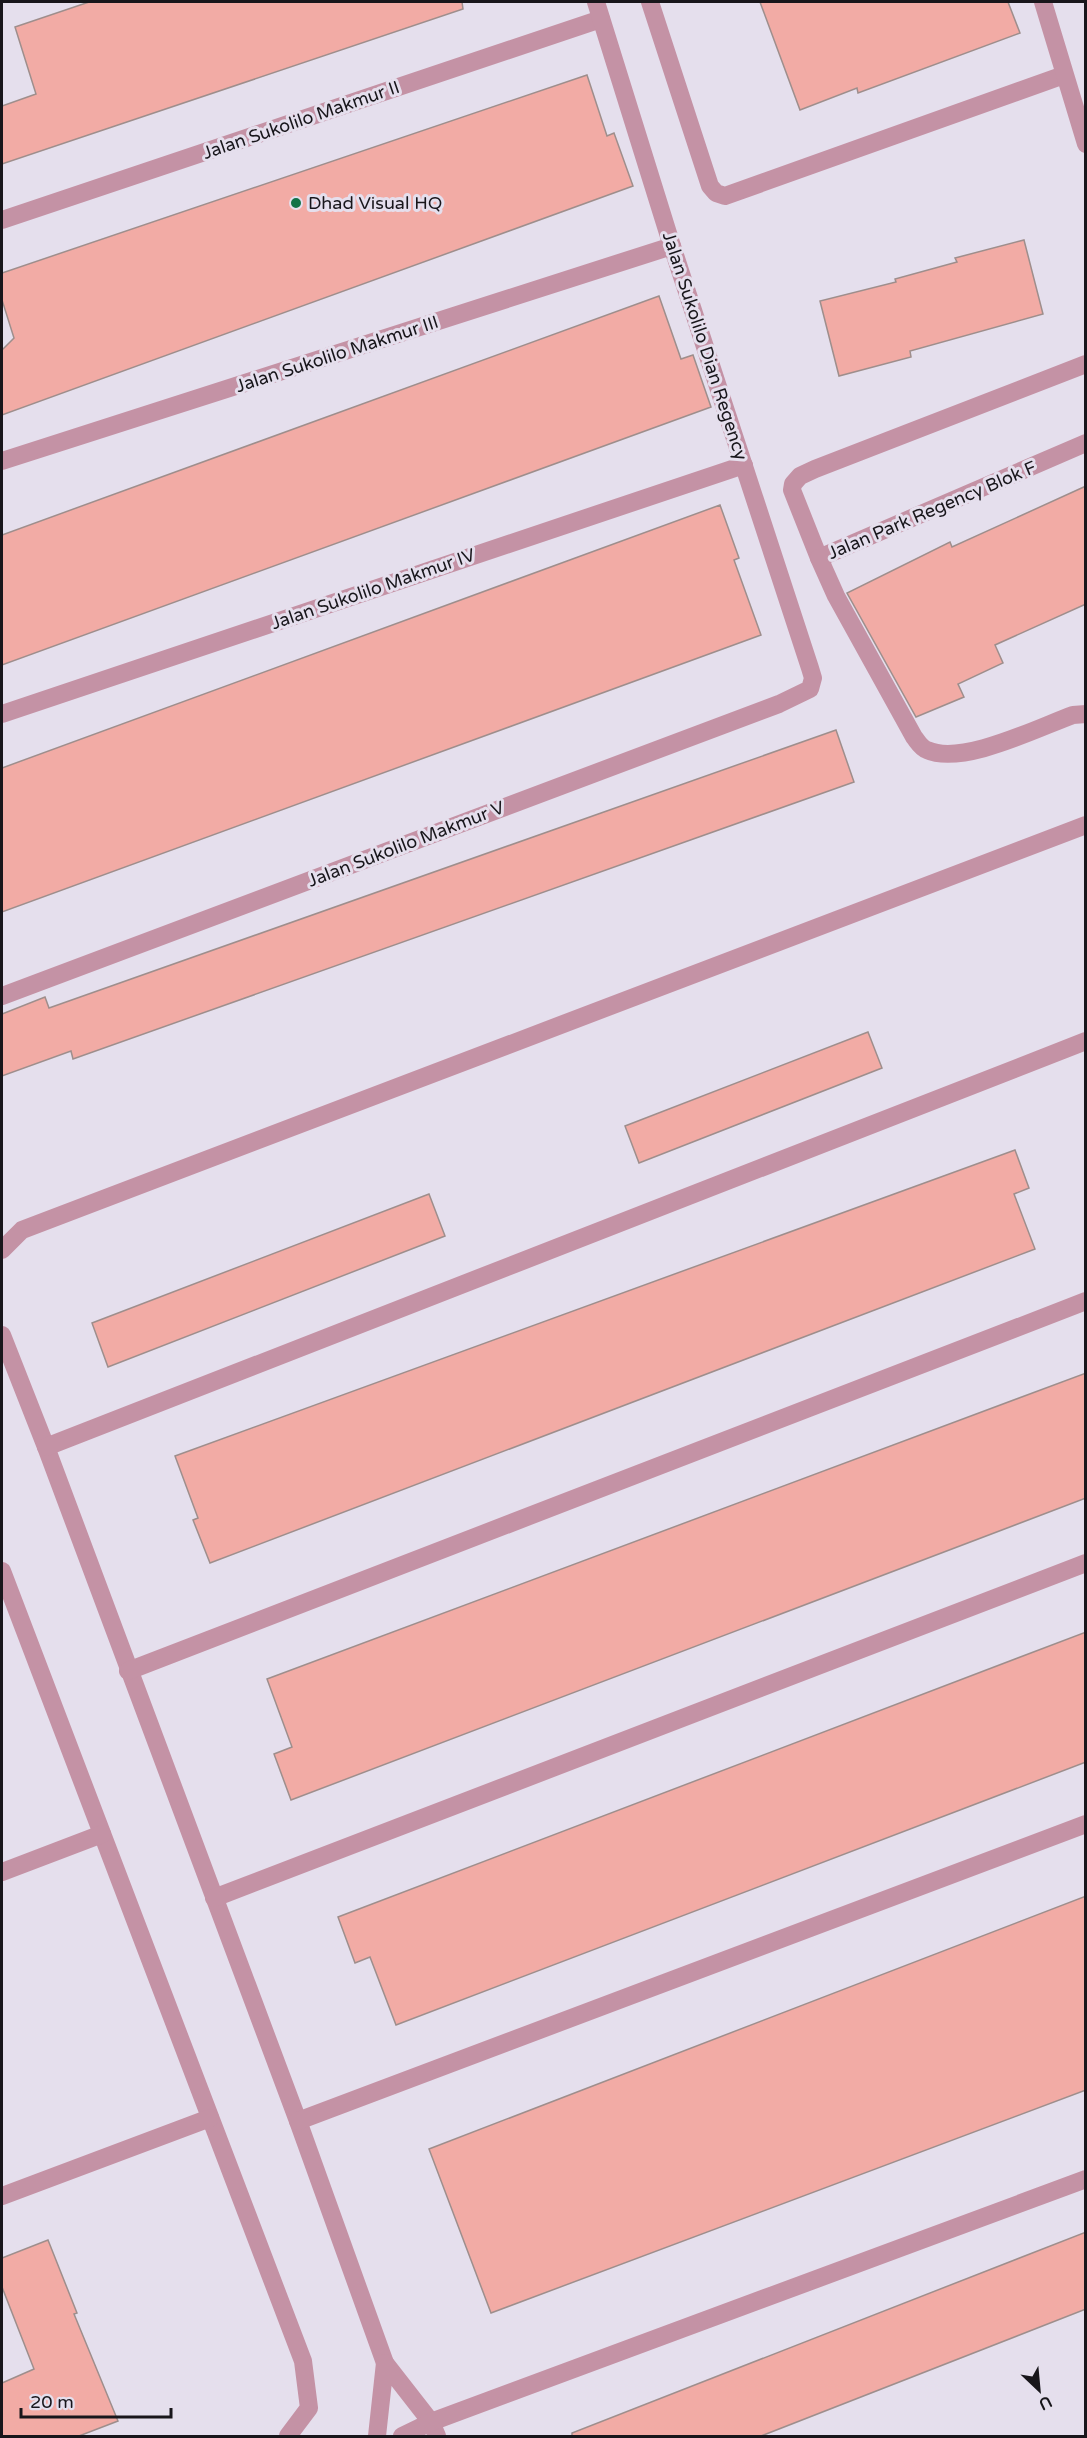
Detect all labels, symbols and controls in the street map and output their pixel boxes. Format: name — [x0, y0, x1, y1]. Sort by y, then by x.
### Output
street label: Jalan Sukolilo Makmur II — [200, 76, 402, 164]
place label: Dhad Visual HQ — [308, 192, 442, 214]
marker: Dhad Visual HQ — [289, 196, 303, 210]
street label: Jalan Sukolilo Dian Regency — [658, 229, 752, 463]
street label: Jalan Sukolilo Makmur III — [233, 311, 441, 397]
street label: Jalan Park Regency Blok F — [824, 456, 1040, 564]
street label: Jalan Sukolilo Makmur IV — [268, 544, 478, 634]
street label: Jalan Sukolilo Makmur V — [304, 796, 508, 892]
north arrow — [1009, 2360, 1069, 2420]
scale bar — [21, 2381, 171, 2419]
text: 20 m — [30, 2391, 74, 2413]
text: U — [1035, 2391, 1055, 2414]

